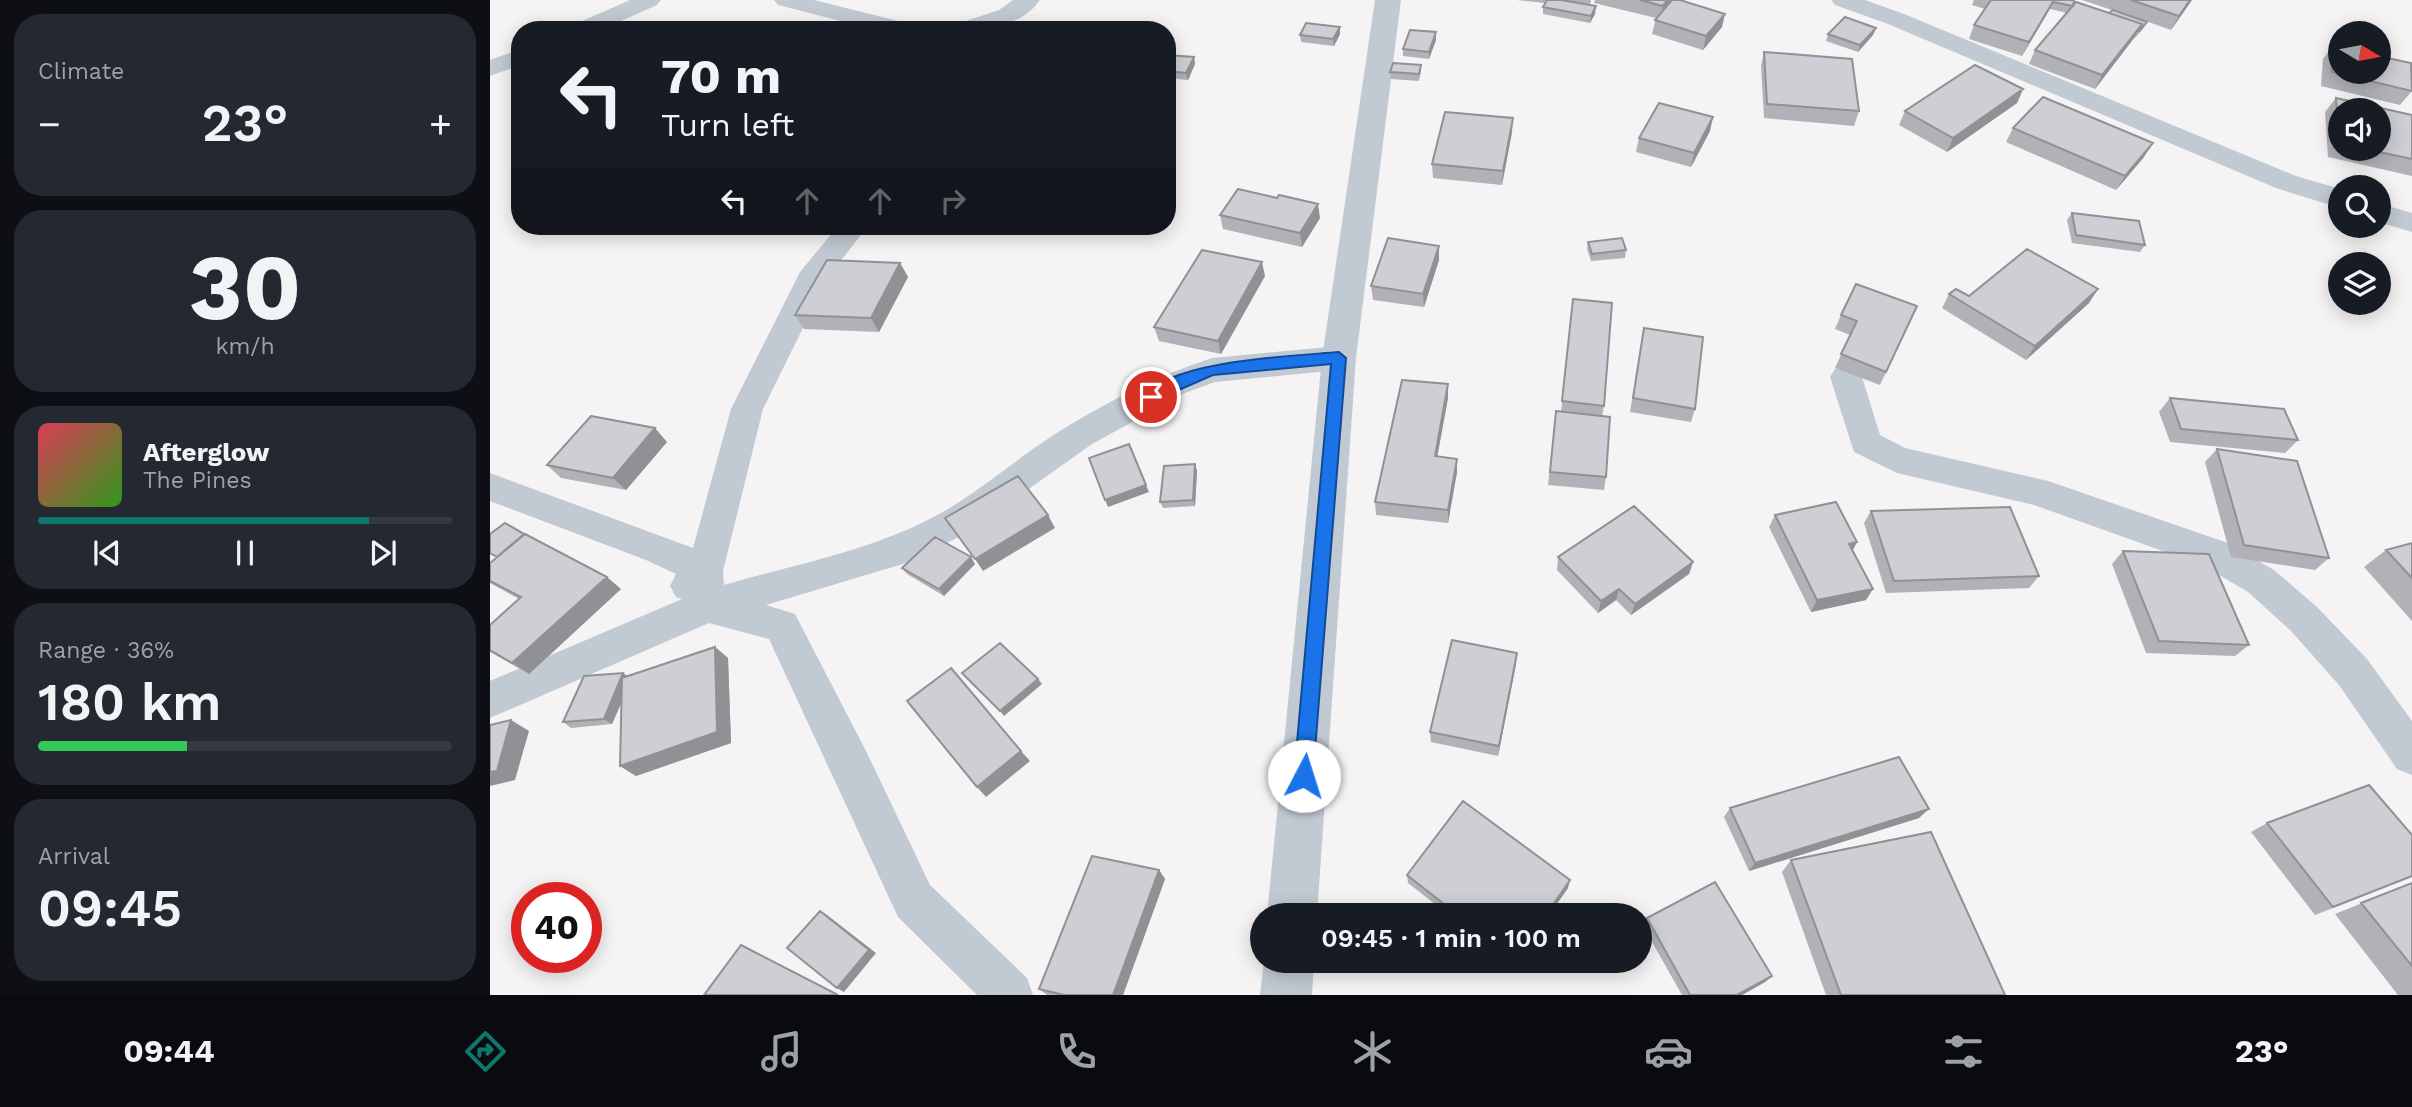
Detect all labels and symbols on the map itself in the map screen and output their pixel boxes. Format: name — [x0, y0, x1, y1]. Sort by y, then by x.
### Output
north arrow — [2328, 21, 2390, 84]
pin — [1121, 367, 1181, 427]
position arrow — [1267, 739, 1341, 813]
speed limit sign: 40 — [511, 882, 602, 973]

